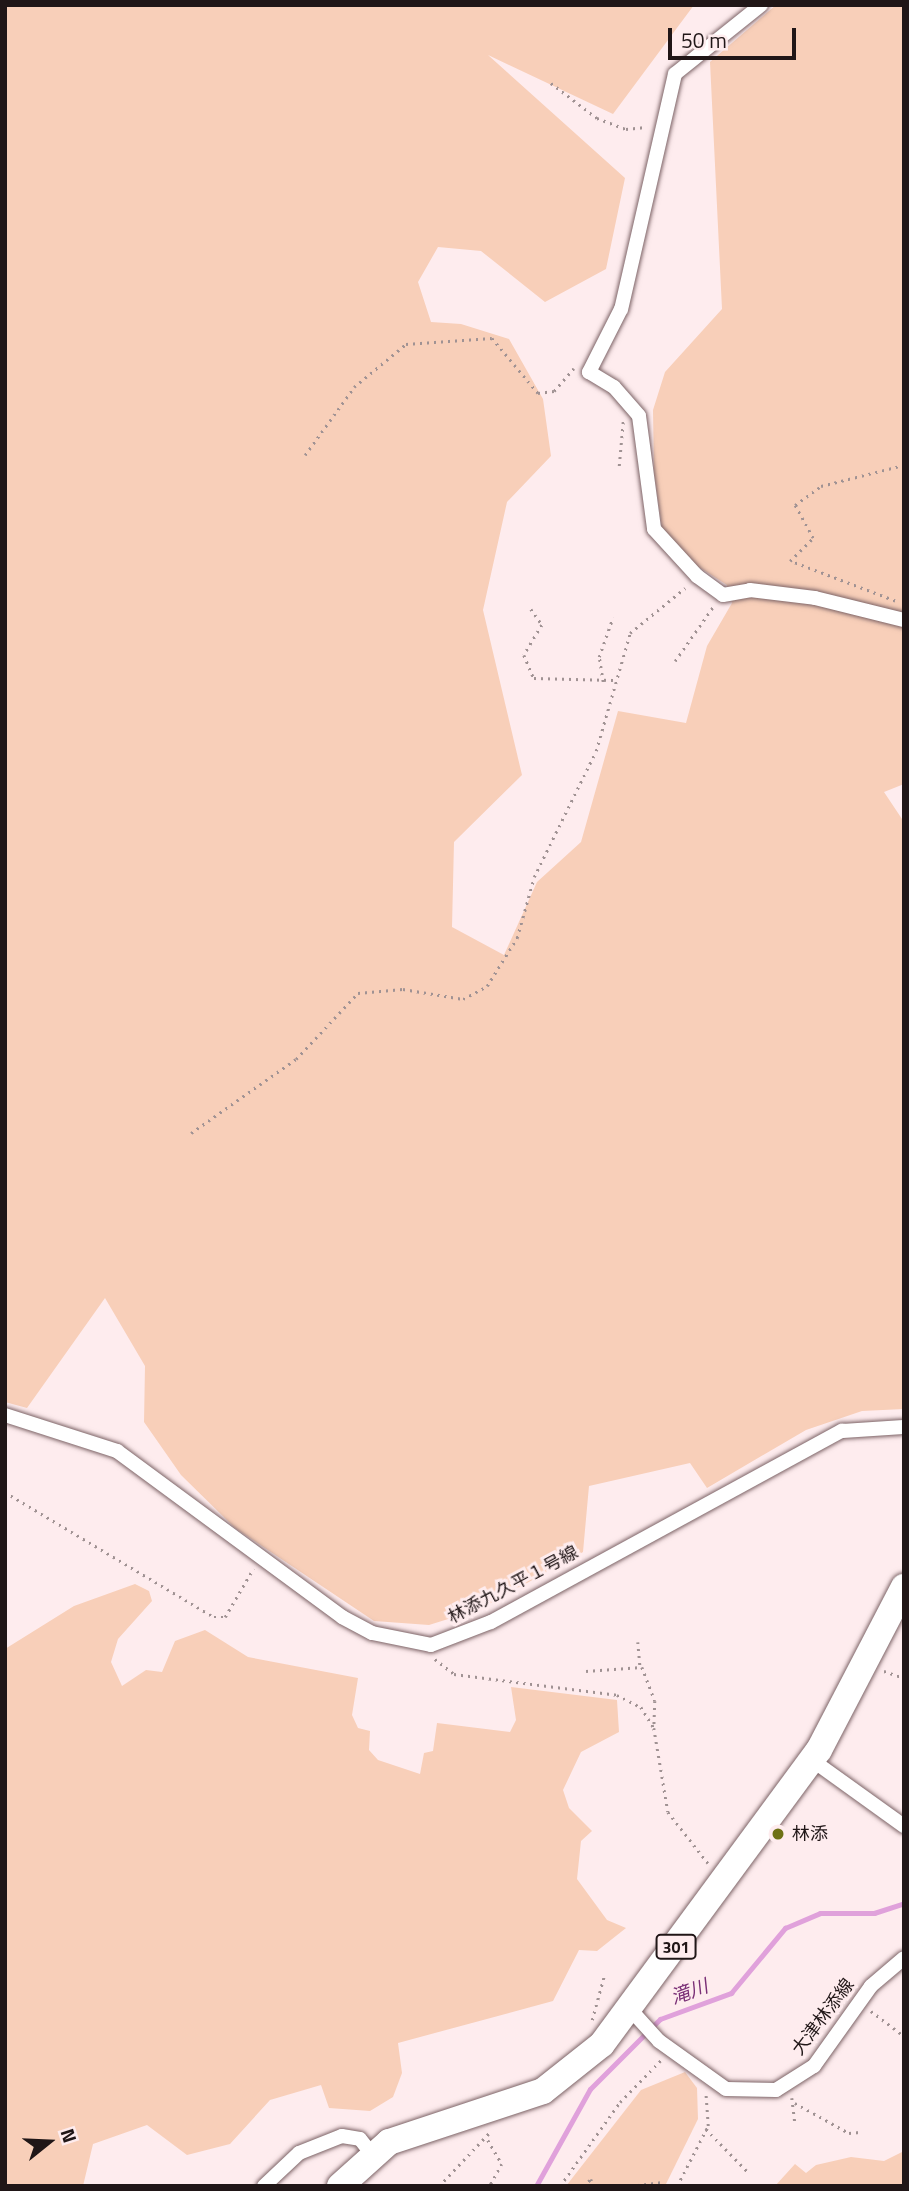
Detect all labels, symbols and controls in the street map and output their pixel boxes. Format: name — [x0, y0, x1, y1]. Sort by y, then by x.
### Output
scale bar — [671, 14, 799, 58]
text: 50 m — [681, 24, 727, 56]
street label: 林添九久平１号線 — [444, 1542, 582, 1628]
place label: 林添 — [792, 1823, 828, 1845]
marker: 林添 — [770, 1826, 786, 1842]
road number: 301 — [655, 1935, 697, 1960]
water label: 滝川 — [667, 1974, 711, 2008]
street label: 大津林添線 — [787, 1975, 859, 2059]
north arrow — [14, 2107, 84, 2177]
text: N — [54, 2125, 85, 2146]

